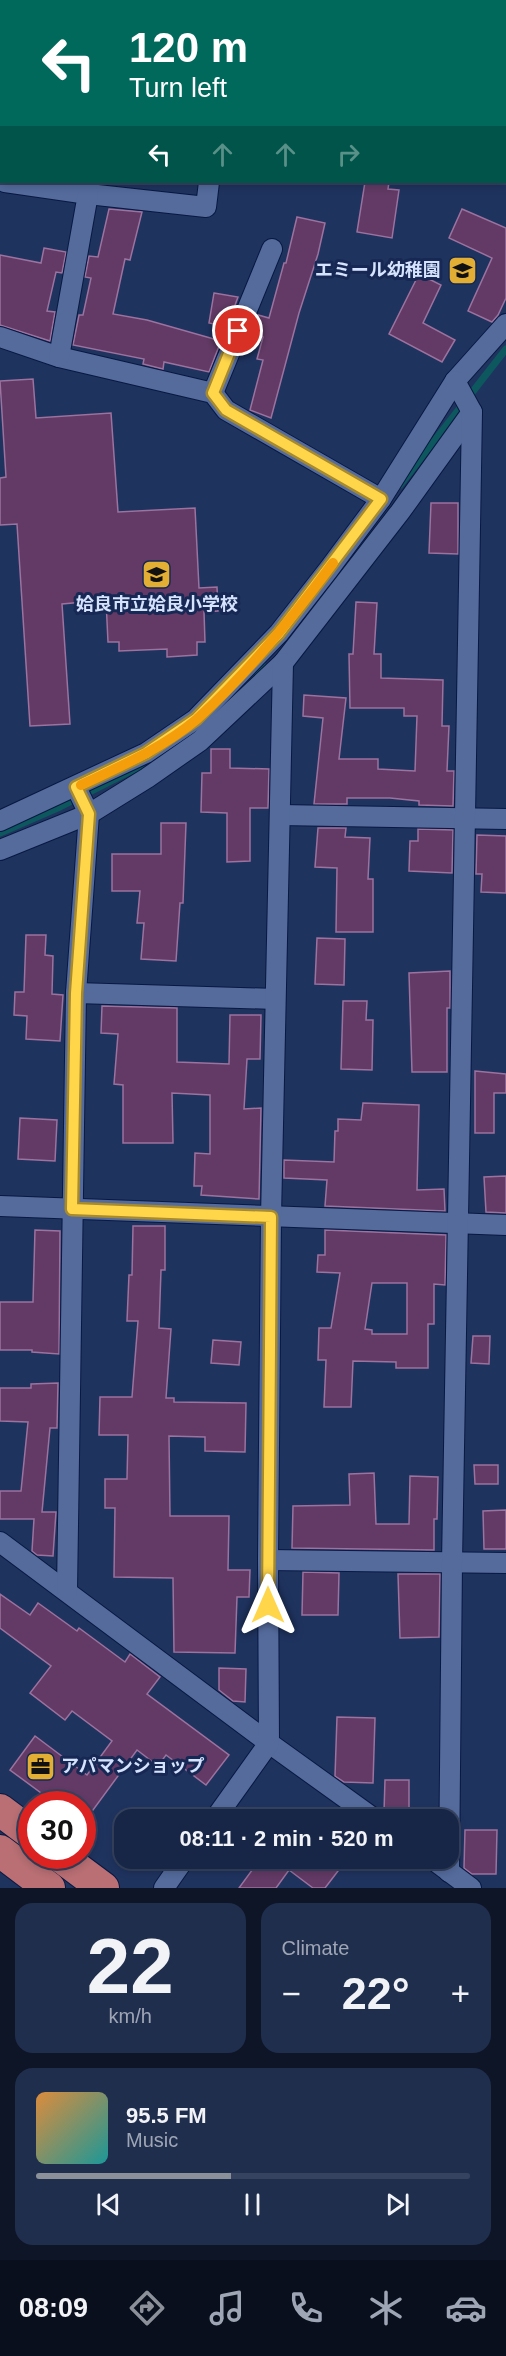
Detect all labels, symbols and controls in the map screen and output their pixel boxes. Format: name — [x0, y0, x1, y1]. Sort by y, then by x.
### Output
icon: left — [30, 24, 108, 102]
text: 120 m — [129, 24, 248, 71]
text: Turn left — [129, 73, 227, 103]
icon: left — [143, 138, 176, 171]
icon: ahead — [206, 138, 239, 171]
icon: ahead — [269, 138, 302, 171]
icon: right — [332, 138, 365, 171]
school or university icon: エミール幼稚園 — [446, 254, 478, 286]
place label: エミール幼稚園 — [315, 260, 441, 280]
pin — [212, 305, 263, 356]
icon: arrive — [221, 314, 254, 347]
school or university icon: 姶良市立姶良小学校 — [141, 559, 173, 591]
place label: 姶良市立姶良小学校 — [76, 594, 238, 614]
position arrow — [236, 1573, 300, 1637]
office icon: アパマンショップ — [24, 1750, 56, 1782]
place label: アパマンショップ — [61, 1756, 205, 1776]
speed limit sign: 30 — [18, 1791, 96, 1869]
text: 08:11 · 2 min · 520 m — [180, 1826, 394, 1851]
text: 22 — [87, 1922, 174, 2010]
text: Climate — [282, 1937, 349, 1959]
text: 22° — [342, 1968, 410, 2019]
text: − — [282, 1975, 301, 2012]
text: + — [451, 1975, 470, 2012]
text: km/h — [109, 2005, 152, 2027]
text: 95.5 FM — [126, 2103, 207, 2128]
text: Music — [126, 2129, 178, 2151]
icon: previous — [92, 2188, 125, 2221]
icon: pause — [236, 2188, 269, 2221]
icon: next — [381, 2188, 414, 2221]
icon: directions — [126, 2287, 168, 2329]
icon: music — [206, 2287, 248, 2329]
icon: phone — [285, 2287, 327, 2329]
icon: climate — [365, 2287, 407, 2329]
icon: car — [445, 2287, 487, 2329]
text: 08:09 — [19, 2293, 88, 2323]

